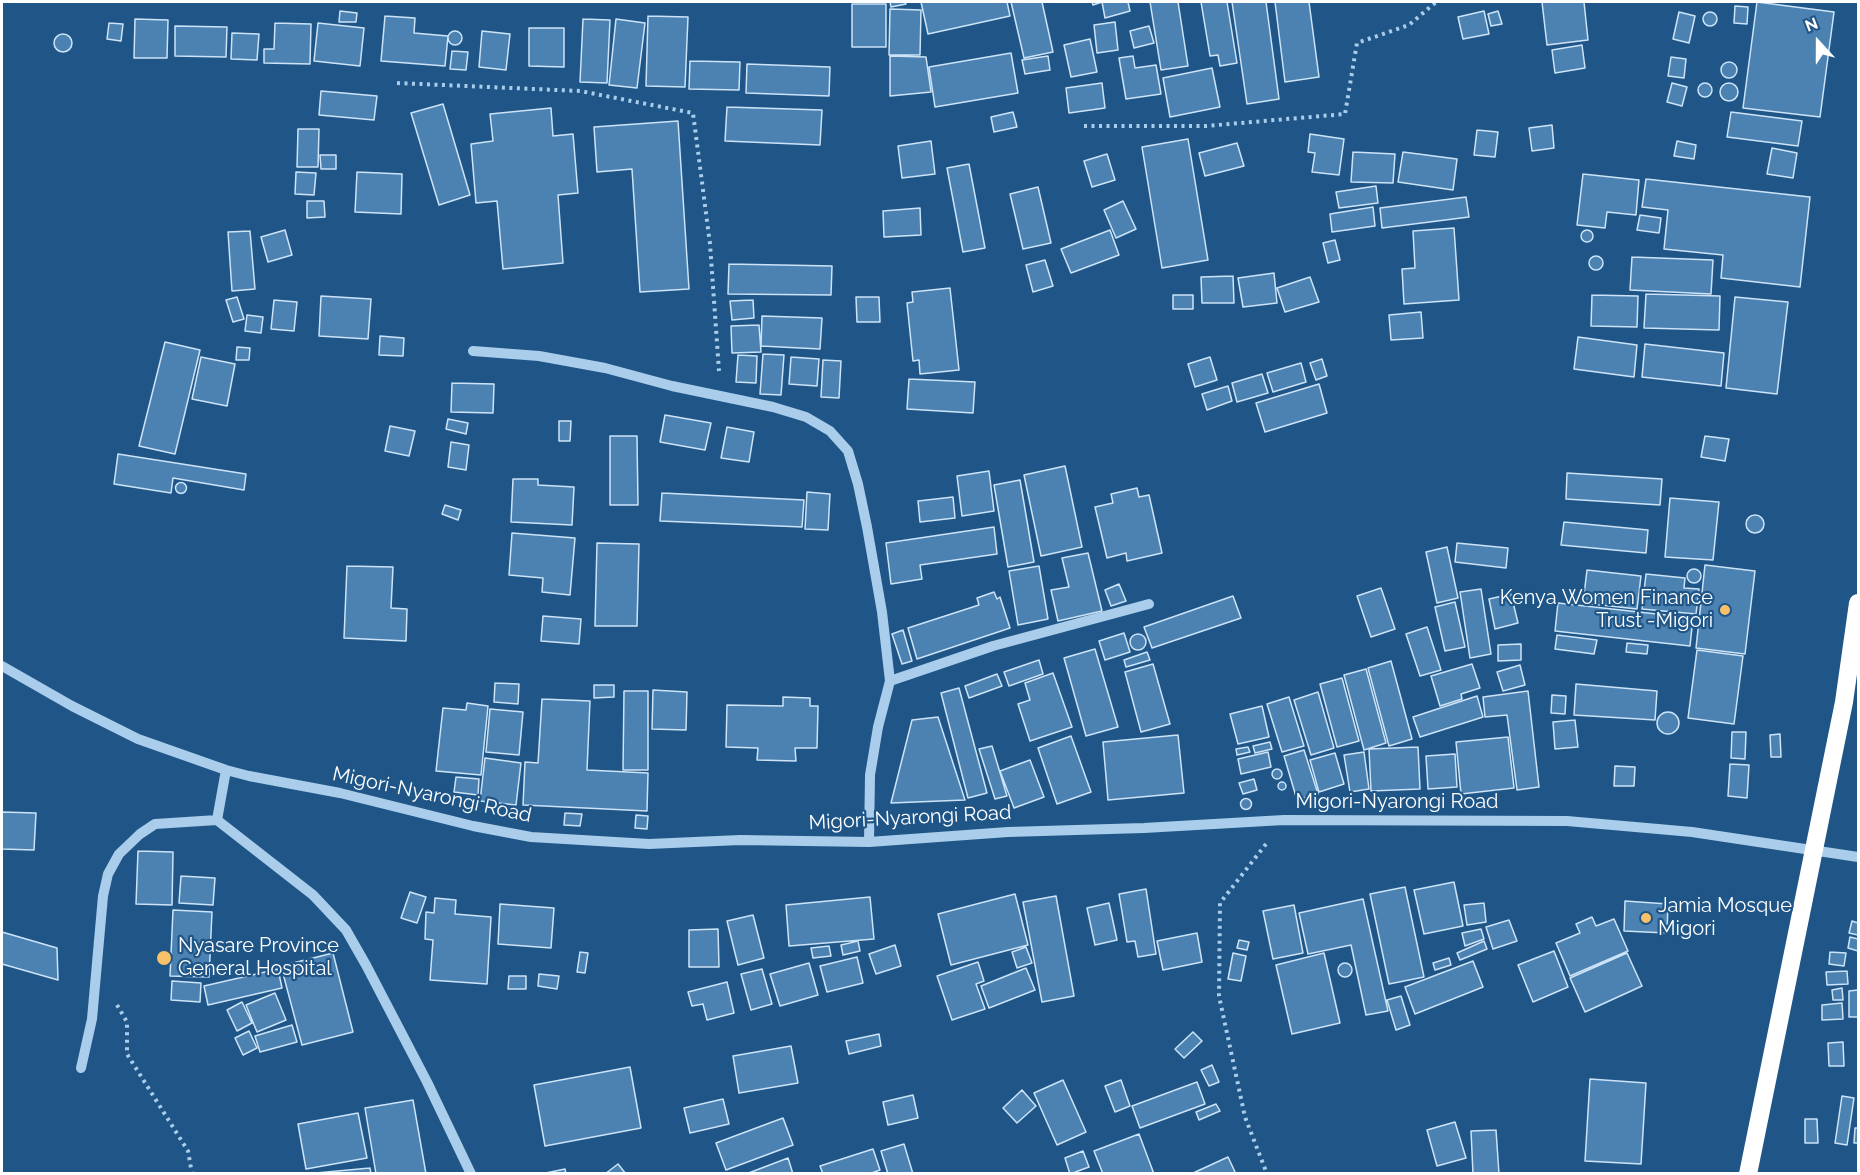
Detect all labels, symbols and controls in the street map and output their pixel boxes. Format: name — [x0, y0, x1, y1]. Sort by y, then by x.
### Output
north arrow — [1788, 12, 1848, 72]
text: N — [1802, 14, 1820, 36]
place label: Kenya Women Finance Trust -Migori — [1500, 586, 1713, 633]
marker: Kenya Women Finance Trust -Migori — [1718, 603, 1732, 617]
street label: Migori-Nyarongi Road — [330, 762, 534, 828]
street label: Migori-Nyarongi Road — [1296, 790, 1498, 814]
street label: Migori-Nyarongi Road — [808, 801, 1012, 835]
place label: Jamia Mosque Migori — [1658, 894, 1792, 941]
marker: Jamia Mosque Migori — [1639, 911, 1653, 925]
place label: Nyasare Province General Hospital — [178, 934, 339, 981]
marker: Nyasare Province General Hospital — [155, 949, 173, 967]

